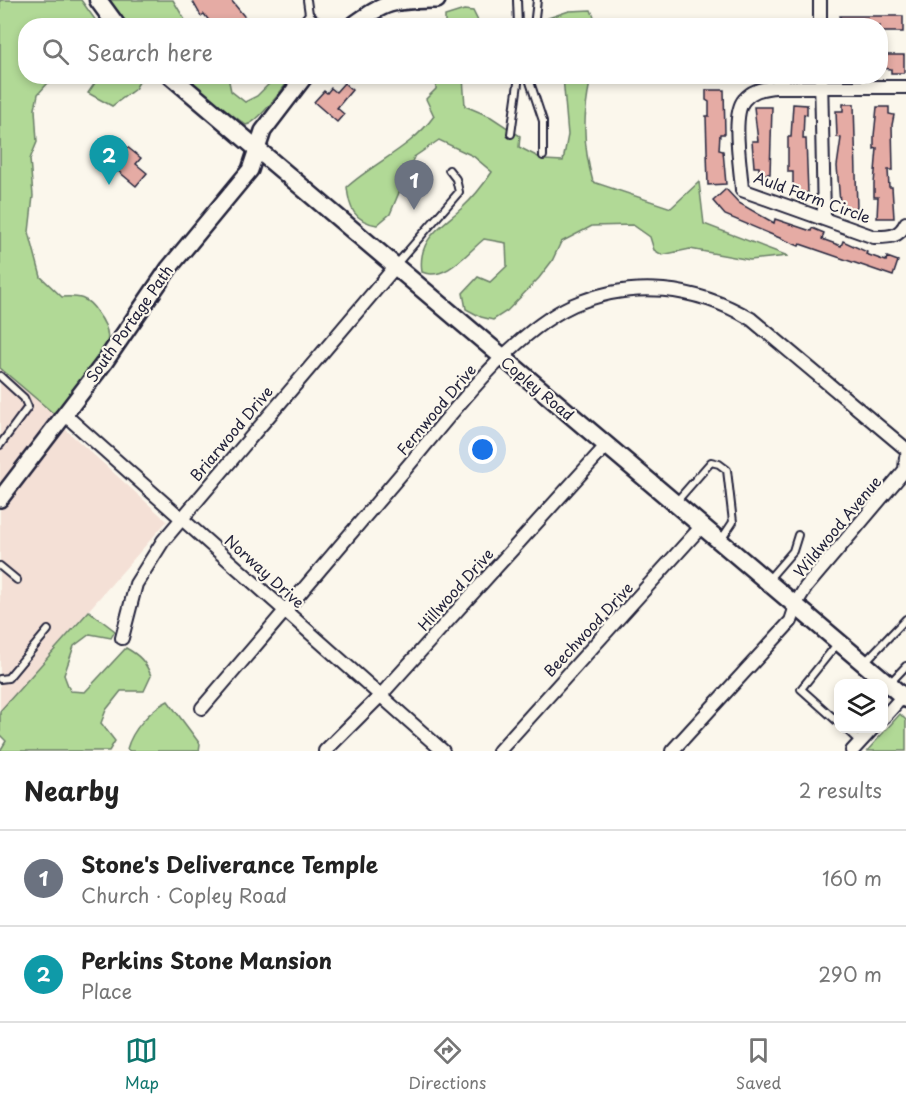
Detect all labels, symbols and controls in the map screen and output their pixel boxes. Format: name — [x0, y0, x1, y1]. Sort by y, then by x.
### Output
search box — [18, 18, 888, 84]
icon: search — [39, 35, 72, 68]
text: Search here — [87, 35, 213, 68]
pin: 2 — [90, 136, 128, 185]
pin: 1 — [394, 160, 434, 210]
street label: Auld Farm Circle — [751, 165, 874, 228]
street label: South Portage Path — [80, 260, 178, 386]
street label: Copley Road — [496, 350, 580, 425]
street label: Fernwood Drive — [391, 358, 481, 460]
street label: Briarwood Drive — [184, 380, 278, 486]
your location — [468, 435, 497, 464]
street label: Wildwood Avenue — [788, 470, 886, 582]
street label: Norway Drive — [220, 529, 310, 613]
street label: Hillwood Drive — [412, 543, 498, 635]
street label: Beechwood Drive — [538, 576, 638, 681]
map controls — [834, 679, 888, 733]
button: layers — [834, 679, 888, 733]
text: Nearby — [24, 771, 119, 810]
text: 2 results — [799, 775, 882, 805]
text: Stone's Deliverance Temple — [81, 847, 378, 880]
text: 1 — [39, 863, 48, 893]
text: 160 m — [822, 863, 882, 893]
text: Church · Copley Road — [81, 880, 287, 910]
text: Perkins Stone Mansion — [81, 943, 332, 976]
text: 2 — [36, 959, 51, 989]
text: 290 m — [818, 959, 882, 989]
text: Place — [81, 976, 132, 1006]
tab: Map — [125, 1034, 159, 1094]
tab: Directions — [408, 1034, 486, 1094]
tab: Saved — [736, 1034, 781, 1094]

